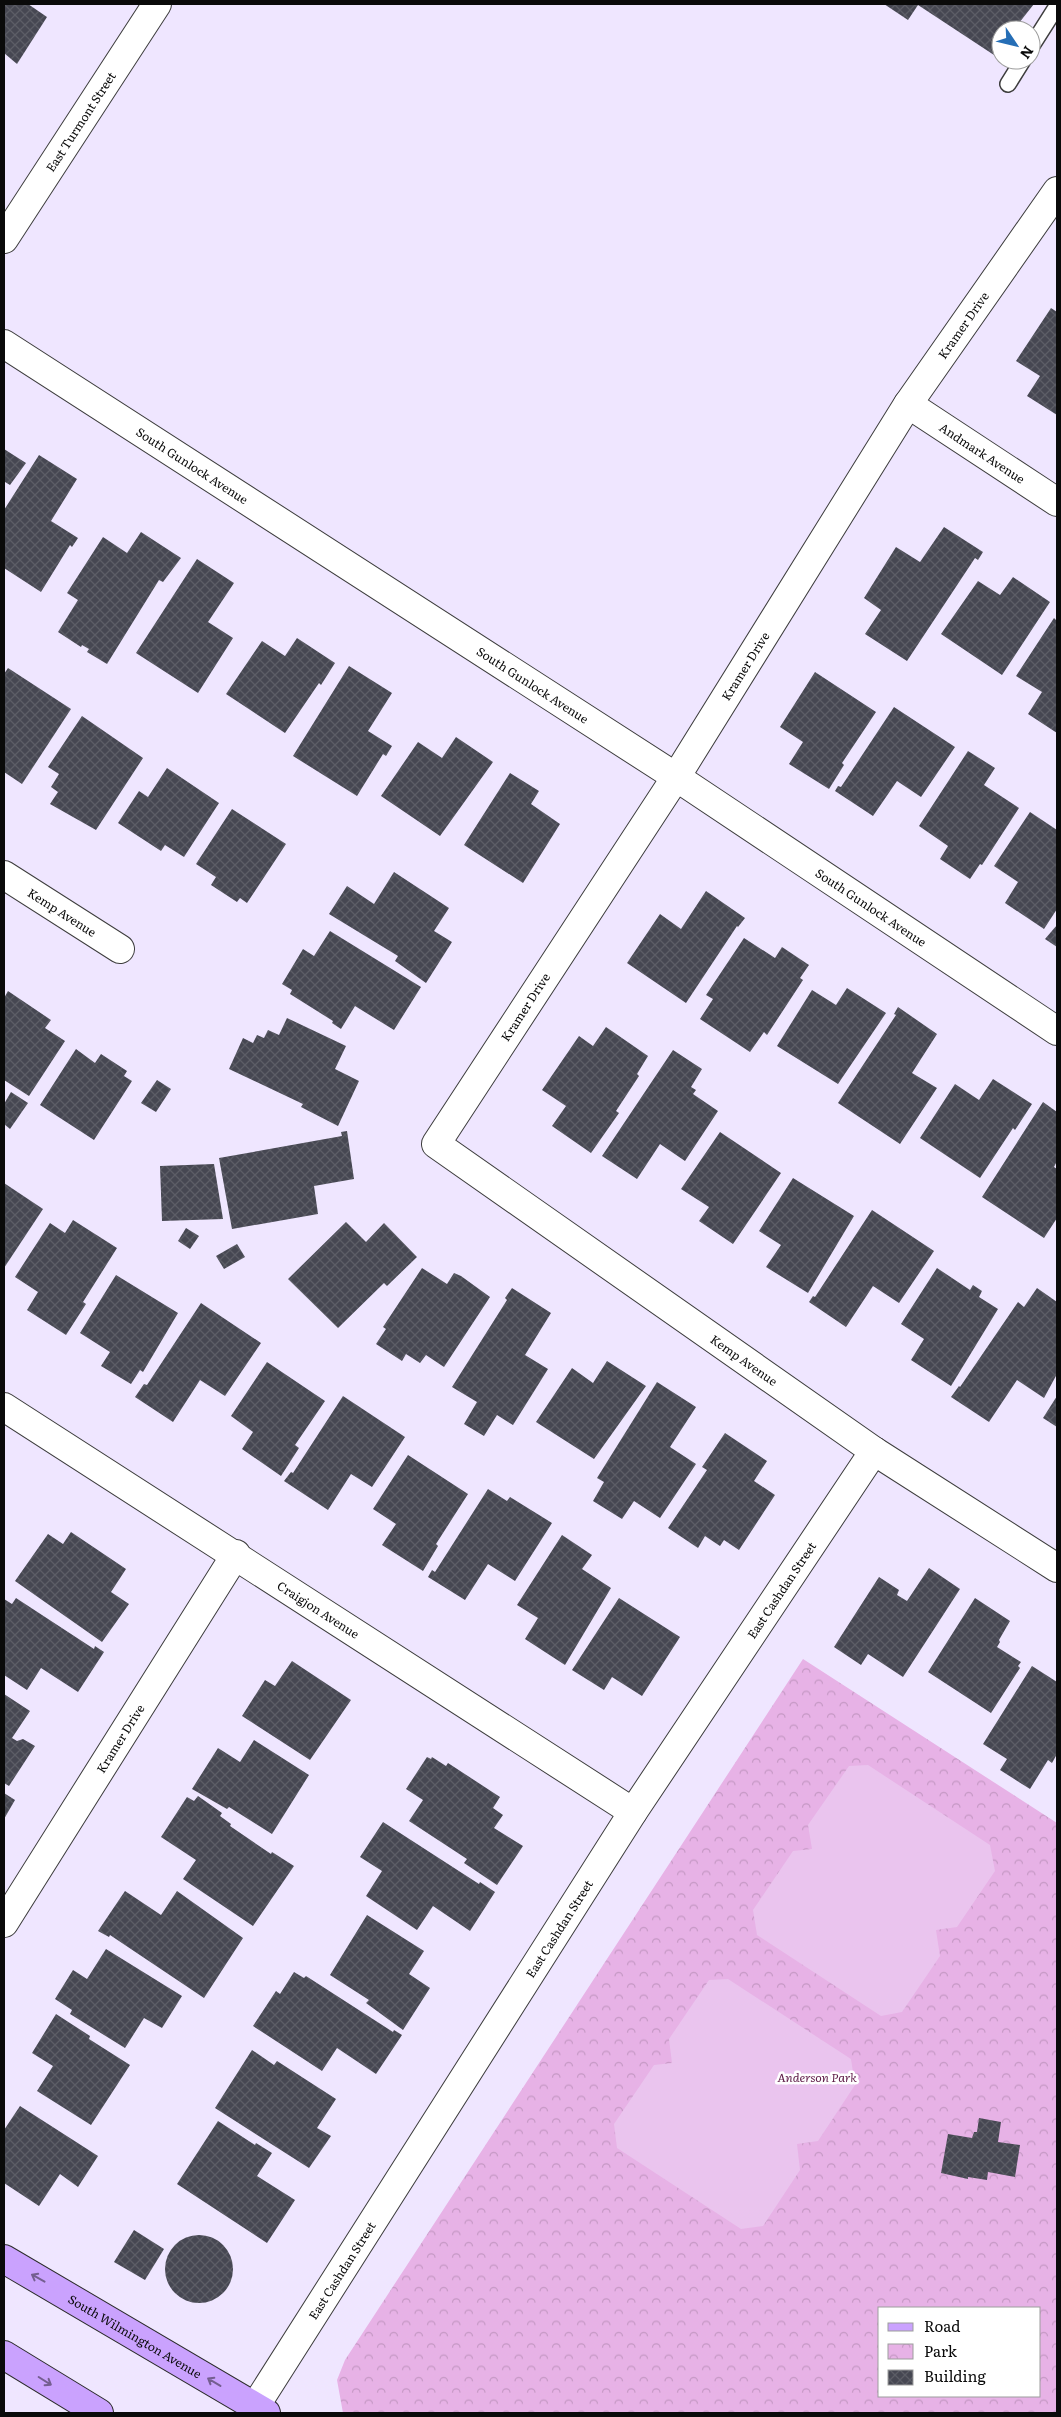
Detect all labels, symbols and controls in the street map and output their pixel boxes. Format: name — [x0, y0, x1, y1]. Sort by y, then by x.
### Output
north arrow — [991, 20, 1041, 70]
text: N — [1016, 42, 1039, 64]
street label: East Turmont Street — [41, 68, 120, 175]
street label: Kramer Drive — [933, 288, 993, 362]
street label: Andmark Avenue — [936, 418, 1029, 488]
street label: South Gunlock Avenue — [133, 423, 252, 508]
street label: Kramer Drive — [717, 628, 773, 704]
street label: South Gunlock Avenue — [473, 642, 592, 727]
street label: South Gunlock Avenue — [812, 864, 930, 951]
street label: Kemp Avenue — [24, 883, 100, 941]
street label: Kramer Drive — [496, 969, 554, 1045]
street label: Kemp Avenue — [707, 1330, 781, 1390]
street label: East Cashdan Street — [742, 1538, 820, 1642]
street label: Craigjon Avenue — [274, 1576, 363, 1643]
street label: Kramer Drive — [92, 1700, 149, 1776]
street label: East Cashdan Street — [521, 1876, 597, 1981]
park label: Anderson Park — [777, 2068, 857, 2086]
street label: East Cashdan Street — [304, 2218, 380, 2323]
one-way arrow — [31, 2273, 46, 2283]
street label: South Wilmington Avenue — [65, 2290, 205, 2382]
legend — [878, 2307, 1041, 2397]
text: Road — [924, 2314, 960, 2337]
text: Park — [924, 2339, 958, 2362]
text: Building — [924, 2364, 986, 2387]
one-way arrow — [38, 2376, 52, 2386]
one-way arrow — [207, 2376, 221, 2386]

